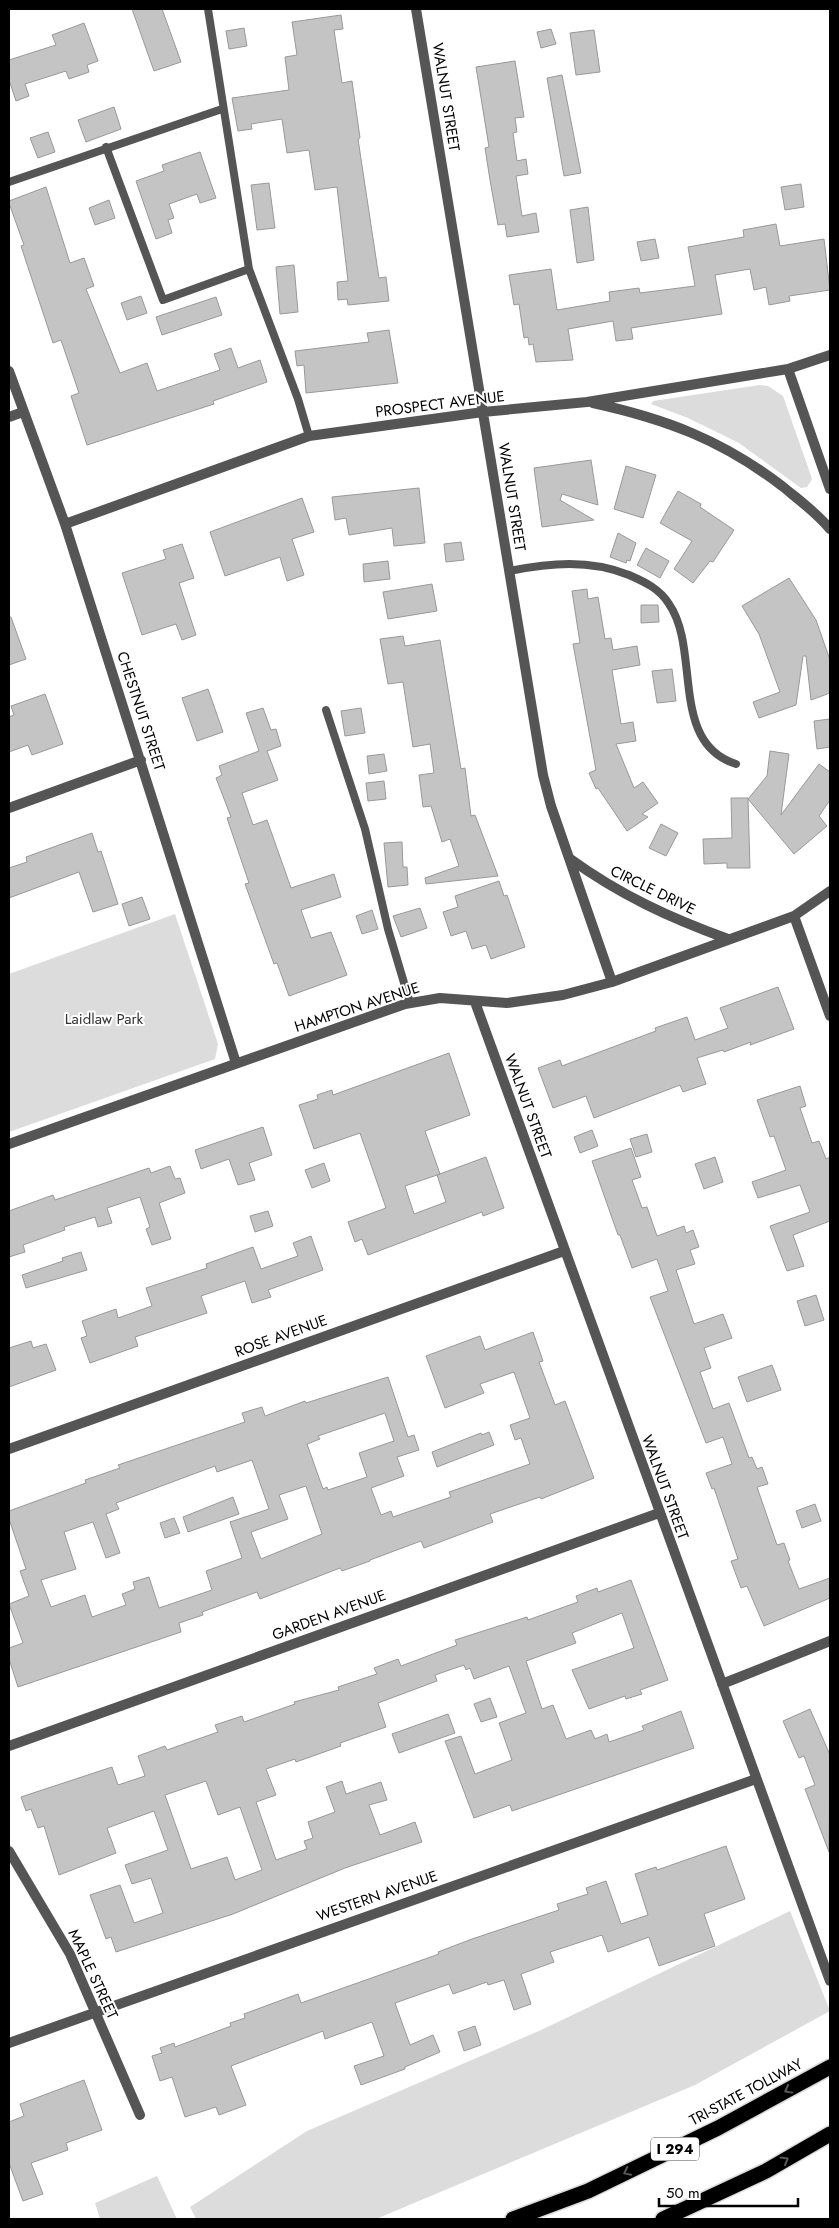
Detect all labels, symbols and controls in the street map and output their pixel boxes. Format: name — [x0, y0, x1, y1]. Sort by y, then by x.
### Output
street label: WALNUT STREET — [427, 41, 465, 153]
street label: PROSPECT AVENUE — [374, 385, 506, 423]
street label: WALNUT STREET — [493, 441, 531, 553]
street label: CHESTNUT STREET — [111, 649, 171, 773]
street label: CIRCLE DRIVE — [607, 860, 699, 920]
street label: HAMPTON AVENUE — [292, 976, 422, 1038]
park label: Laidlaw Park — [65, 1008, 144, 1030]
street label: WALNUT STREET — [499, 1051, 557, 1161]
street label: ROSE AVENUE — [232, 1309, 330, 1363]
street label: WALNUT STREET — [636, 1432, 694, 1542]
street label: GARDEN AVENUE — [269, 1584, 389, 1646]
street label: WESTERN AVENUE — [313, 1865, 441, 1927]
street label: MAPLE STREET — [63, 1925, 123, 2023]
street label: TRI-STATE TOLLWAY — [686, 2053, 807, 2131]
one-way arrow — [784, 2084, 793, 2094]
road number: I 294 — [651, 2138, 699, 2160]
one-way arrow — [780, 2157, 789, 2167]
one-way arrow — [623, 2166, 632, 2176]
scale bar — [659, 2176, 798, 2208]
text: 50 m — [666, 2182, 700, 2204]

